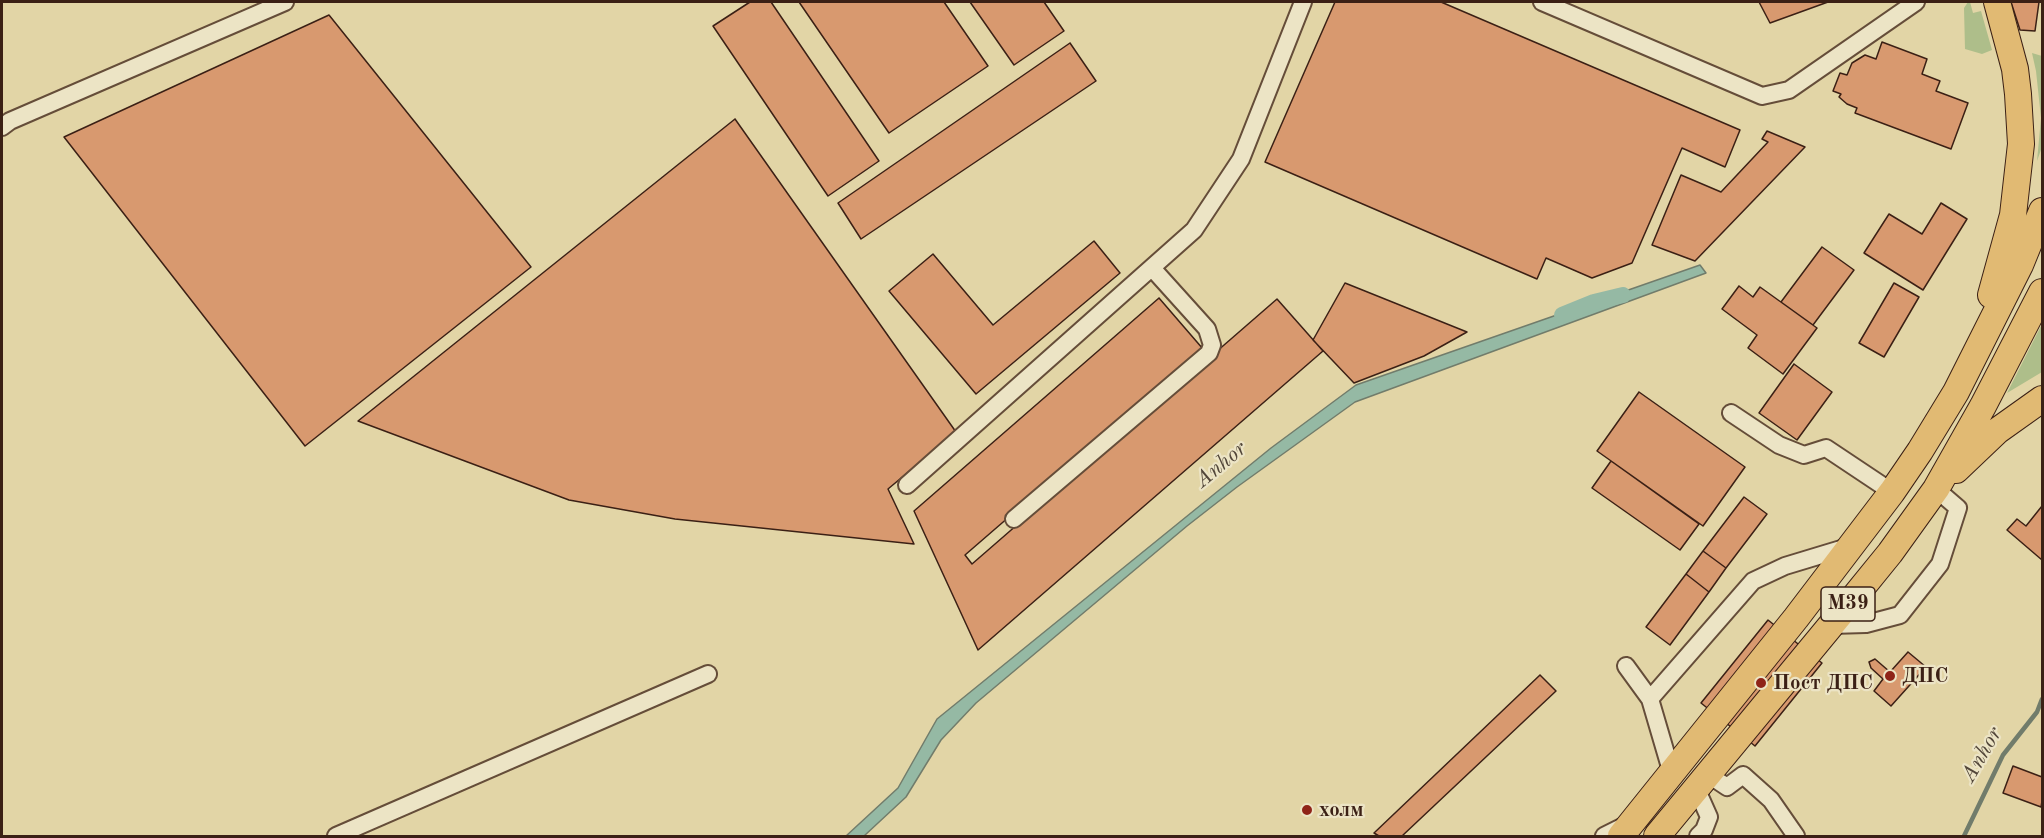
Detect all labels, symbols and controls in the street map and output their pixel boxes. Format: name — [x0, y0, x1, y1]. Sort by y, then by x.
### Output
water label: Anhor — [1190, 436, 1252, 494]
road number: M39 — [1821, 587, 1875, 621]
place label: ДПС — [1902, 663, 1948, 689]
marker: ДПС — [1883, 669, 1897, 683]
place label: Пост ДПС — [1773, 670, 1873, 696]
marker: Пост ДПС — [1754, 676, 1768, 690]
water label: Anhor — [1956, 723, 2008, 787]
place label: холм — [1319, 797, 1364, 823]
marker: холм — [1300, 803, 1314, 817]

